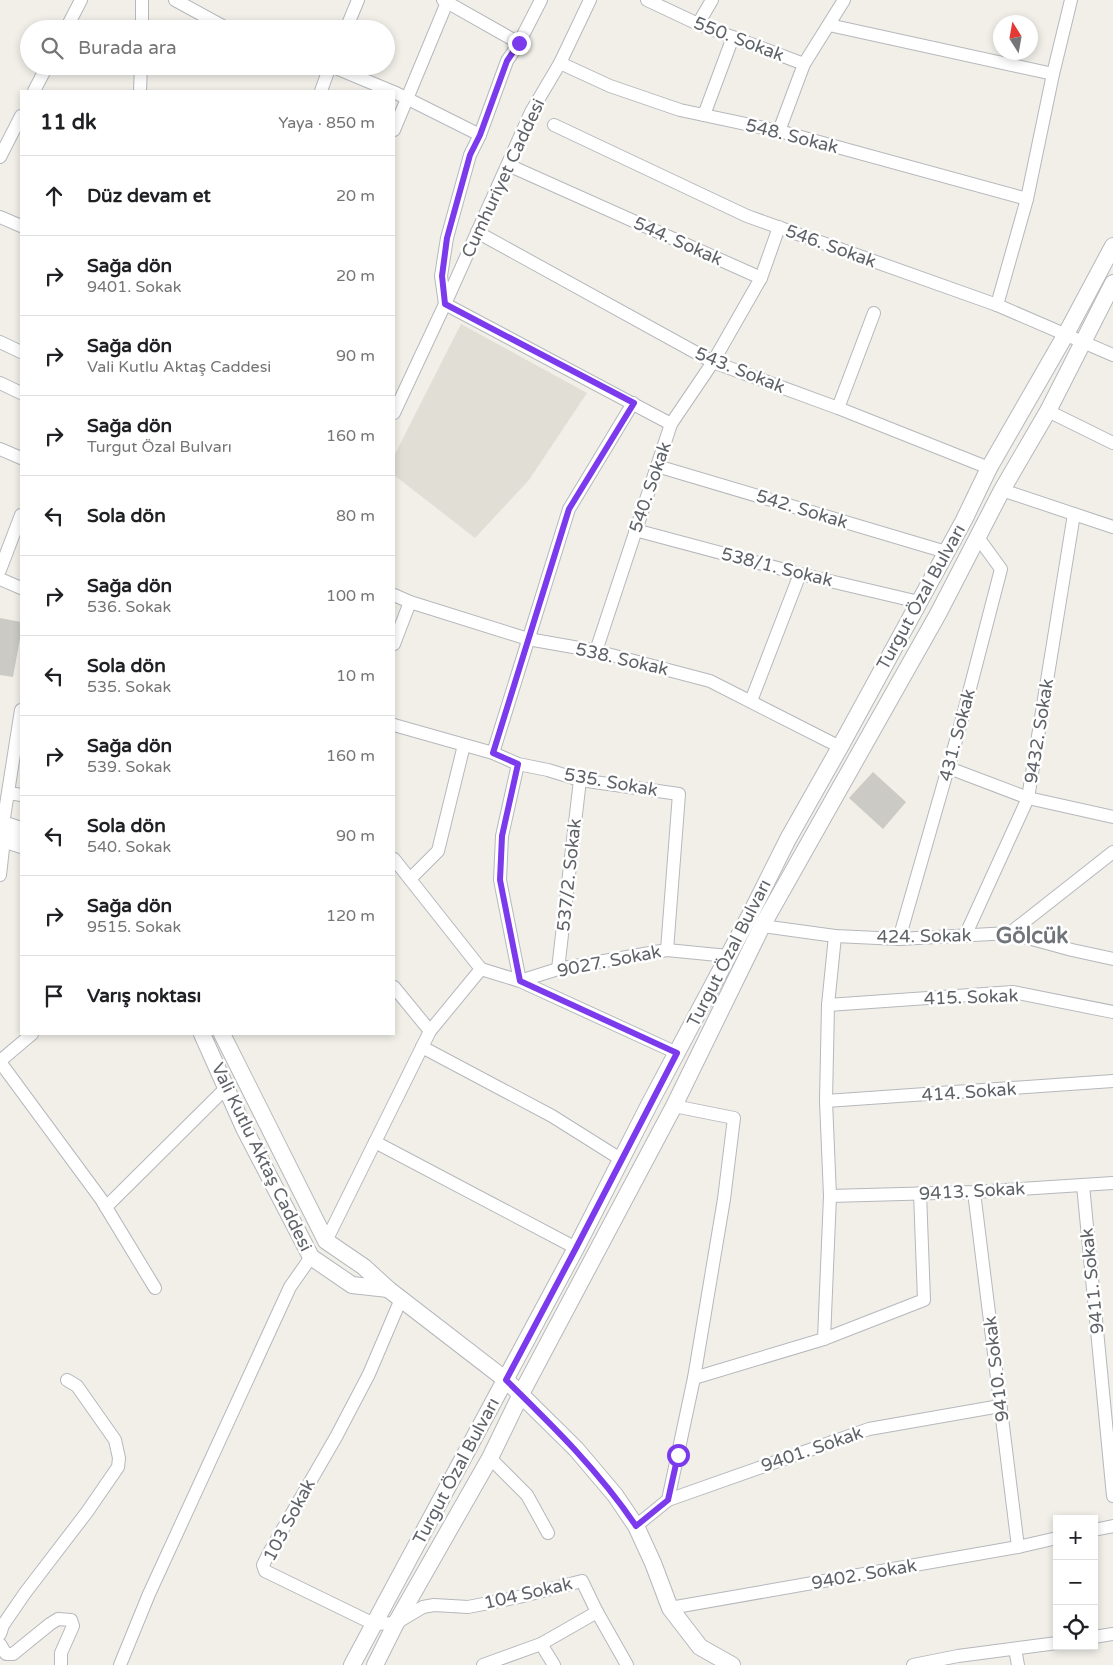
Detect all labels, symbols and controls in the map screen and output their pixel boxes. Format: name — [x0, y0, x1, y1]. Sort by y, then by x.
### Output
street label: 550. Sokak — [691, 12, 787, 66]
north arrow — [993, 15, 1038, 60]
search box — [20, 20, 395, 75]
route end — [508, 32, 531, 55]
icon: search — [38, 34, 66, 62]
text: Burada ara — [78, 37, 177, 59]
street label: Cumhuriyet Caddesi — [456, 95, 550, 261]
text: 11 dk — [40, 110, 97, 135]
text: Yaya · 850 m — [278, 113, 375, 133]
street label: 548. Sokak — [743, 114, 841, 158]
icon: ahead — [40, 182, 68, 210]
text: Düz devam et — [87, 185, 211, 207]
text: 20 m — [336, 186, 375, 206]
street label: 544. Sokak — [630, 212, 726, 270]
street label: 546. Sokak — [783, 219, 880, 273]
text: Sağa dön — [87, 255, 172, 277]
icon: right — [40, 262, 68, 290]
text: 20 m — [336, 266, 375, 286]
text: 9401. Sokak — [87, 277, 181, 297]
text: Sağa dön — [87, 335, 172, 357]
icon: right — [40, 342, 68, 370]
street label: 543. Sokak — [692, 342, 788, 398]
text: 90 m — [336, 346, 375, 366]
text: Vali Kutlu Aktaş Caddesi — [87, 357, 271, 377]
text: Sağa dön — [87, 415, 172, 437]
icon: right — [40, 422, 68, 450]
text: 160 m — [326, 426, 375, 446]
text: Turgut Özal Bulvarı — [87, 437, 232, 457]
street label: 540. Sokak — [624, 438, 676, 535]
street label: 542. Sokak — [753, 485, 851, 533]
icon: left — [40, 502, 68, 530]
text: Sola dön — [87, 505, 166, 527]
text: 80 m — [336, 506, 375, 526]
street label: Turgut Özal Bulvarı — [872, 520, 970, 674]
street label: 538/1. Sokak — [719, 543, 835, 592]
text: Sağa dön — [87, 575, 172, 597]
icon: right — [40, 582, 68, 610]
text: 100 m — [326, 586, 375, 606]
text: 536. Sokak — [87, 597, 171, 617]
street label: 538. Sokak — [573, 638, 671, 680]
text: Sola dön — [87, 655, 166, 677]
icon: left — [40, 662, 68, 690]
text: 10 m — [336, 666, 375, 686]
text: 535. Sokak — [87, 677, 171, 697]
street label: 9432. Sokak — [1020, 677, 1058, 785]
street label: 431. Sokak — [934, 686, 980, 784]
text: Sağa dön — [87, 735, 172, 757]
icon: right — [40, 742, 68, 770]
text: 160 m — [326, 746, 375, 766]
text: 539. Sokak — [87, 757, 171, 777]
street label: 535. Sokak — [562, 763, 660, 801]
text: Sola dön — [87, 815, 166, 837]
street label: 537/2. Sokak — [552, 817, 586, 933]
icon: left — [40, 822, 68, 850]
text: 90 m — [336, 826, 375, 846]
text: 540. Sokak — [87, 837, 171, 857]
street label: Turgut Özal Bulvarı — [682, 875, 776, 1031]
text: Sağa dön — [87, 895, 172, 917]
icon: right — [40, 902, 68, 930]
text: 120 m — [326, 906, 375, 926]
text: 9515. Sokak — [87, 917, 181, 937]
district label: Gölcük — [996, 923, 1068, 949]
street label: 424. Sokak — [876, 924, 972, 948]
street label: 9027. Sokak — [555, 940, 663, 982]
icon: arrive — [40, 982, 68, 1010]
street label: 415. Sokak — [923, 984, 1019, 1010]
text: Varış noktası — [87, 985, 201, 1007]
street label: Vali Kutlu Aktaş Caddesi — [207, 1059, 317, 1255]
street label: 414. Sokak — [921, 1078, 1017, 1106]
street label: 9413. Sokak — [918, 1177, 1026, 1205]
street label: 9411. Sokak — [1075, 1227, 1108, 1335]
street label: 9410. Sokak — [979, 1315, 1013, 1423]
street label: Turgut Özal Bulvarı — [408, 1394, 504, 1548]
street label: 9401. Sokak — [758, 1421, 866, 1477]
route start — [667, 1444, 690, 1467]
street label: 103 Sokak — [258, 1475, 320, 1565]
map controls — [1053, 1515, 1098, 1650]
button: + — [1053, 1515, 1098, 1560]
street label: 9402. Sokak — [810, 1554, 918, 1594]
button: − — [1053, 1560, 1098, 1605]
street label: 104 Sokak — [482, 1572, 575, 1614]
button: locate — [1053, 1605, 1098, 1650]

